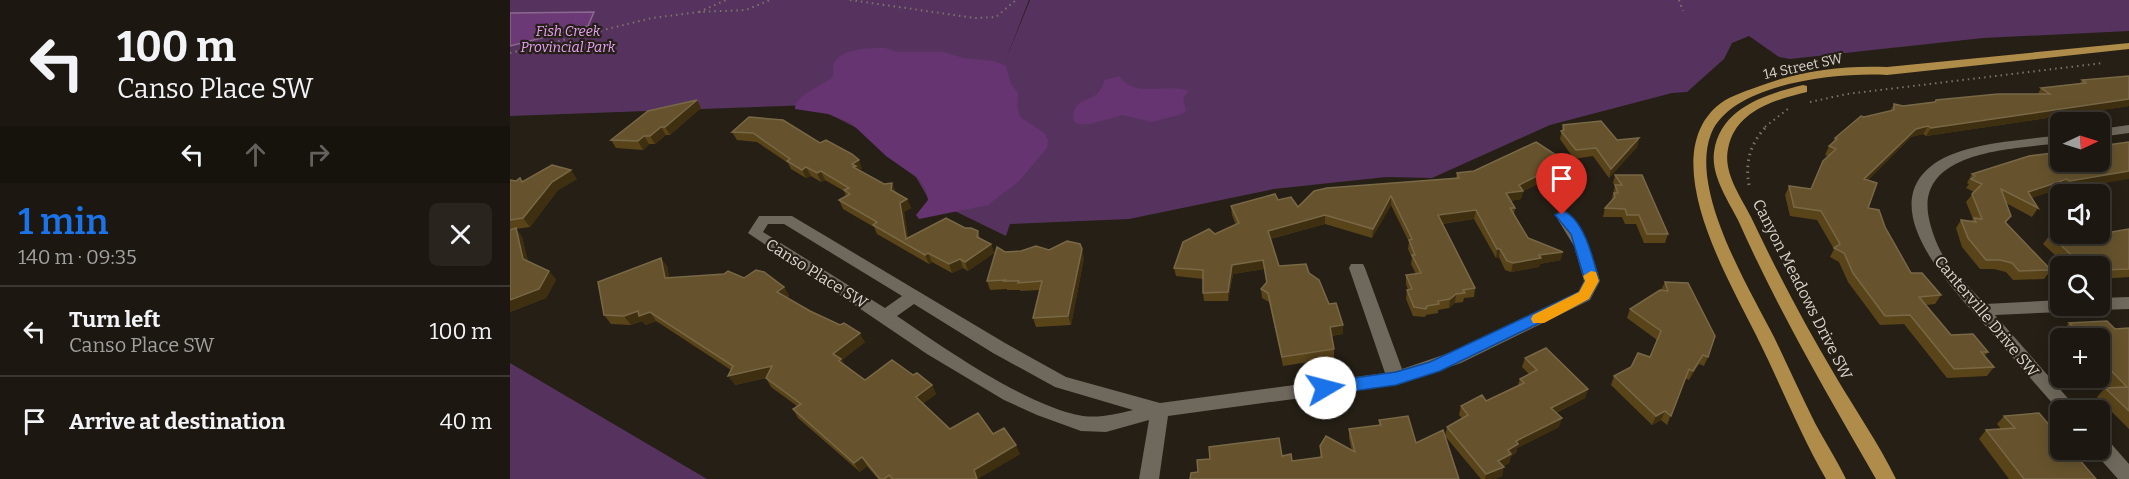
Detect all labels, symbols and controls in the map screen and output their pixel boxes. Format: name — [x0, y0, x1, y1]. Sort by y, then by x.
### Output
text: 100 m — [117, 22, 236, 72]
park label: Fish Creek Provincial Park — [521, 23, 616, 56]
icon: left — [18, 24, 96, 102]
street label: 14 Street SW — [1762, 50, 1845, 83]
text: Canso Place SW — [117, 73, 313, 105]
north arrow — [2050, 112, 2110, 172]
map controls — [2050, 112, 2110, 460]
icon: left — [176, 138, 209, 171]
icon: ahead — [239, 138, 272, 171]
icon: right — [302, 138, 335, 171]
pin — [1536, 153, 1587, 215]
icon: arrive — [1545, 162, 1578, 195]
button: sound — [2050, 184, 2110, 244]
street label: Canyon Meadows Drive SW — [1749, 196, 1857, 383]
text: 1 min — [18, 200, 109, 244]
button: close — [429, 203, 492, 266]
street label: Canso Place SW — [762, 235, 872, 313]
text: 140 m · 09:35 — [18, 245, 137, 269]
street label: Canterville Drive SW — [1930, 252, 2043, 381]
button: search — [2050, 256, 2110, 316]
text: Turn left — [69, 306, 161, 333]
icon: left — [18, 315, 51, 348]
text: 100 m — [429, 318, 492, 345]
button: + — [2050, 328, 2110, 388]
text: Canso Place SW — [69, 333, 214, 357]
position arrow — [1293, 356, 1357, 420]
button: − — [2050, 400, 2110, 460]
icon: arrive — [18, 405, 51, 438]
text: Arrive at destination — [69, 408, 285, 435]
text: 40 m — [440, 408, 492, 435]

